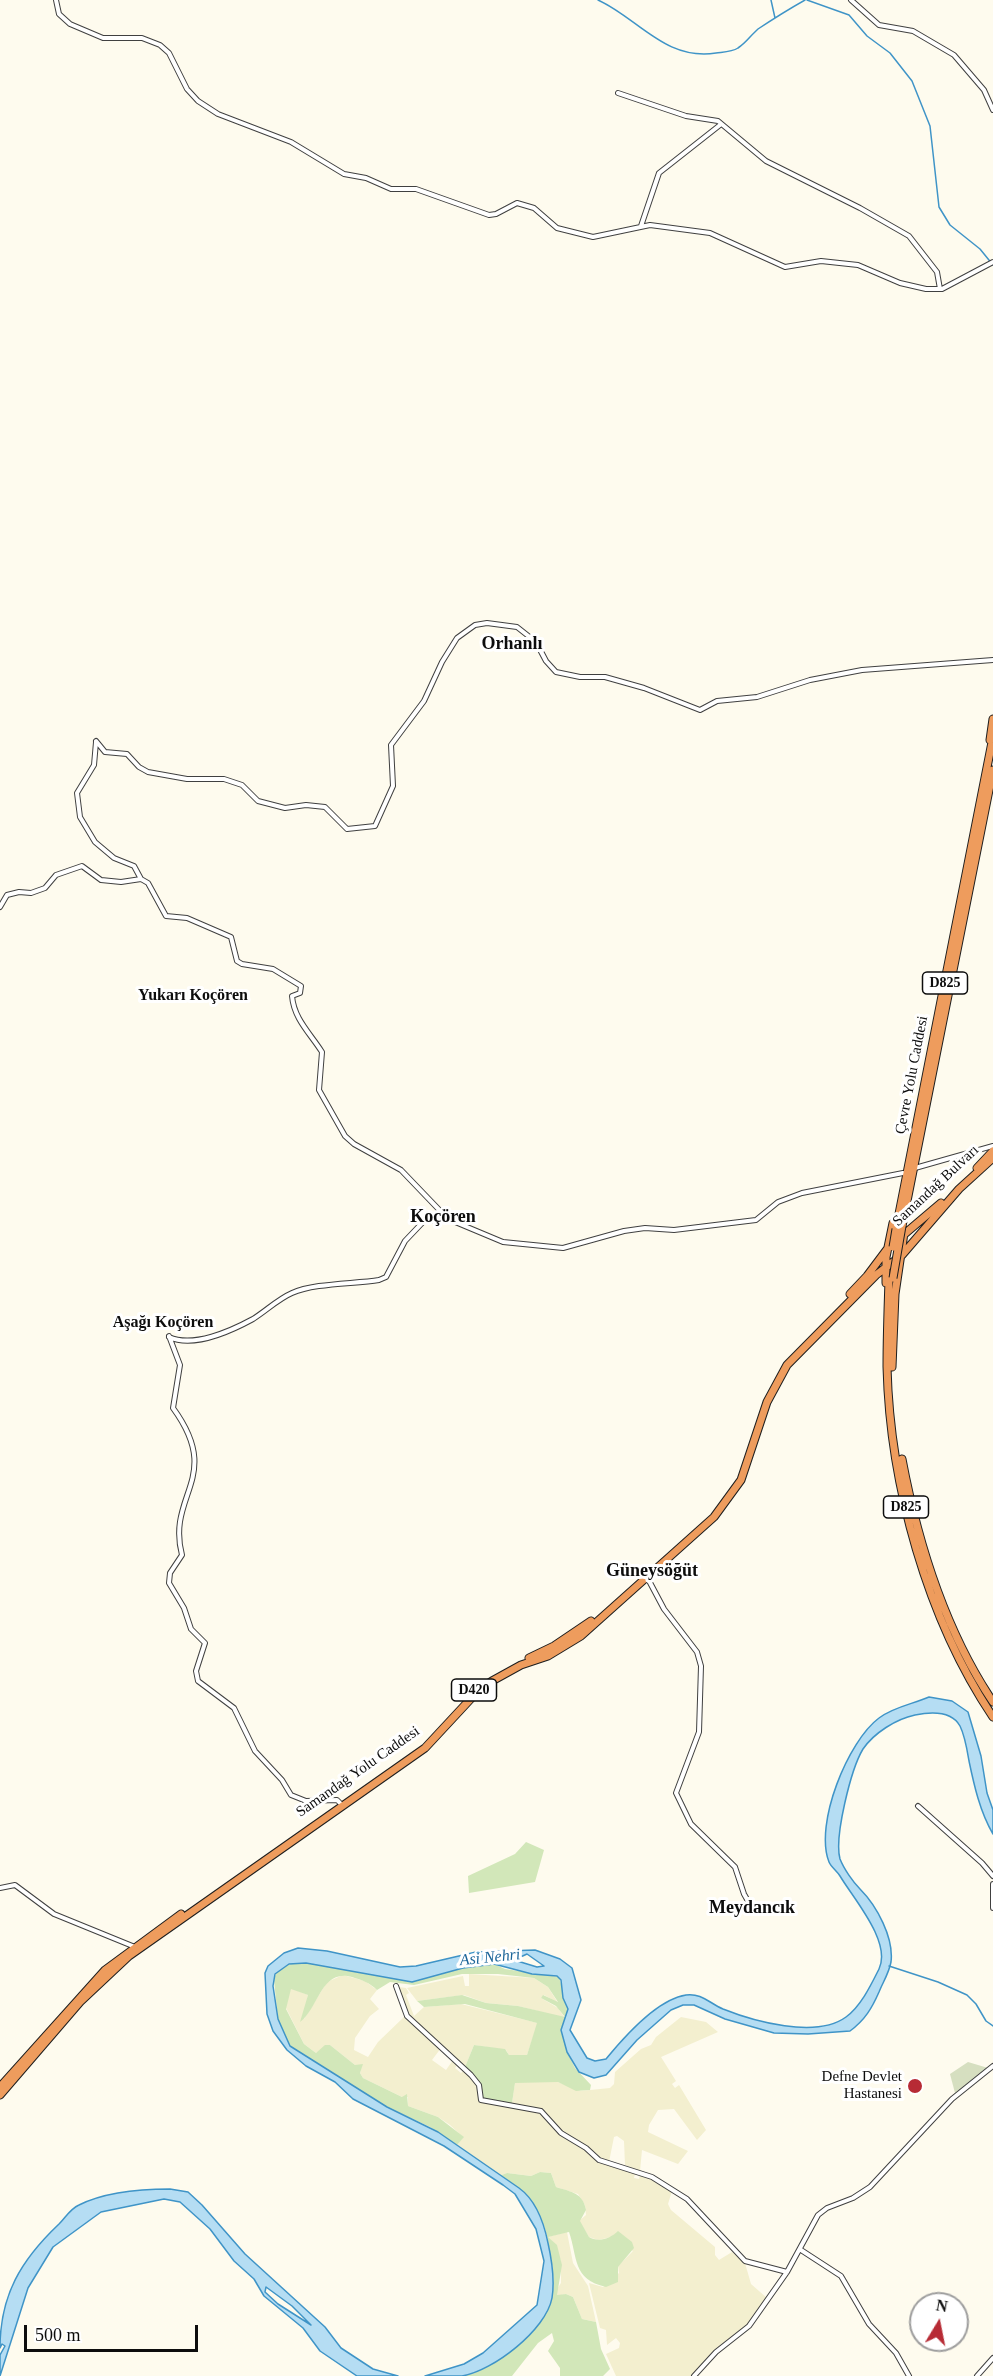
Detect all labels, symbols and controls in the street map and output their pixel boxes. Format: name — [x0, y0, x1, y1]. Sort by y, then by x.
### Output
district label: Orhanlı — [481, 633, 543, 655]
road number: D825 — [922, 972, 968, 994]
district label: Yukarı Koçören — [138, 986, 248, 1006]
street label: Çevre Yolu Caddesi — [892, 1014, 932, 1136]
street label: Samandağ Bulvarı — [889, 1141, 983, 1231]
district label: Koçören — [410, 1206, 476, 1228]
district label: Aşağı Koçören — [113, 1313, 213, 1333]
road number: D825 — [884, 1496, 928, 1518]
district label: Güneysöğüt — [606, 1560, 698, 1582]
road number: D420 — [452, 1679, 496, 1701]
street label: Samandağ Yolu Caddesi — [293, 1723, 423, 1821]
district label: Meydancık — [709, 1897, 795, 1919]
water label: Asi Nehri — [459, 1945, 521, 1971]
place label: Defne Devlet Hastanesi — [822, 2068, 902, 2103]
marker: Defne Devlet Hastanesi — [906, 2077, 924, 2095]
north arrow — [909, 2292, 969, 2352]
text: N — [935, 2296, 949, 2315]
scale bar — [27, 2313, 201, 2351]
text: 500 m — [35, 2325, 81, 2345]

